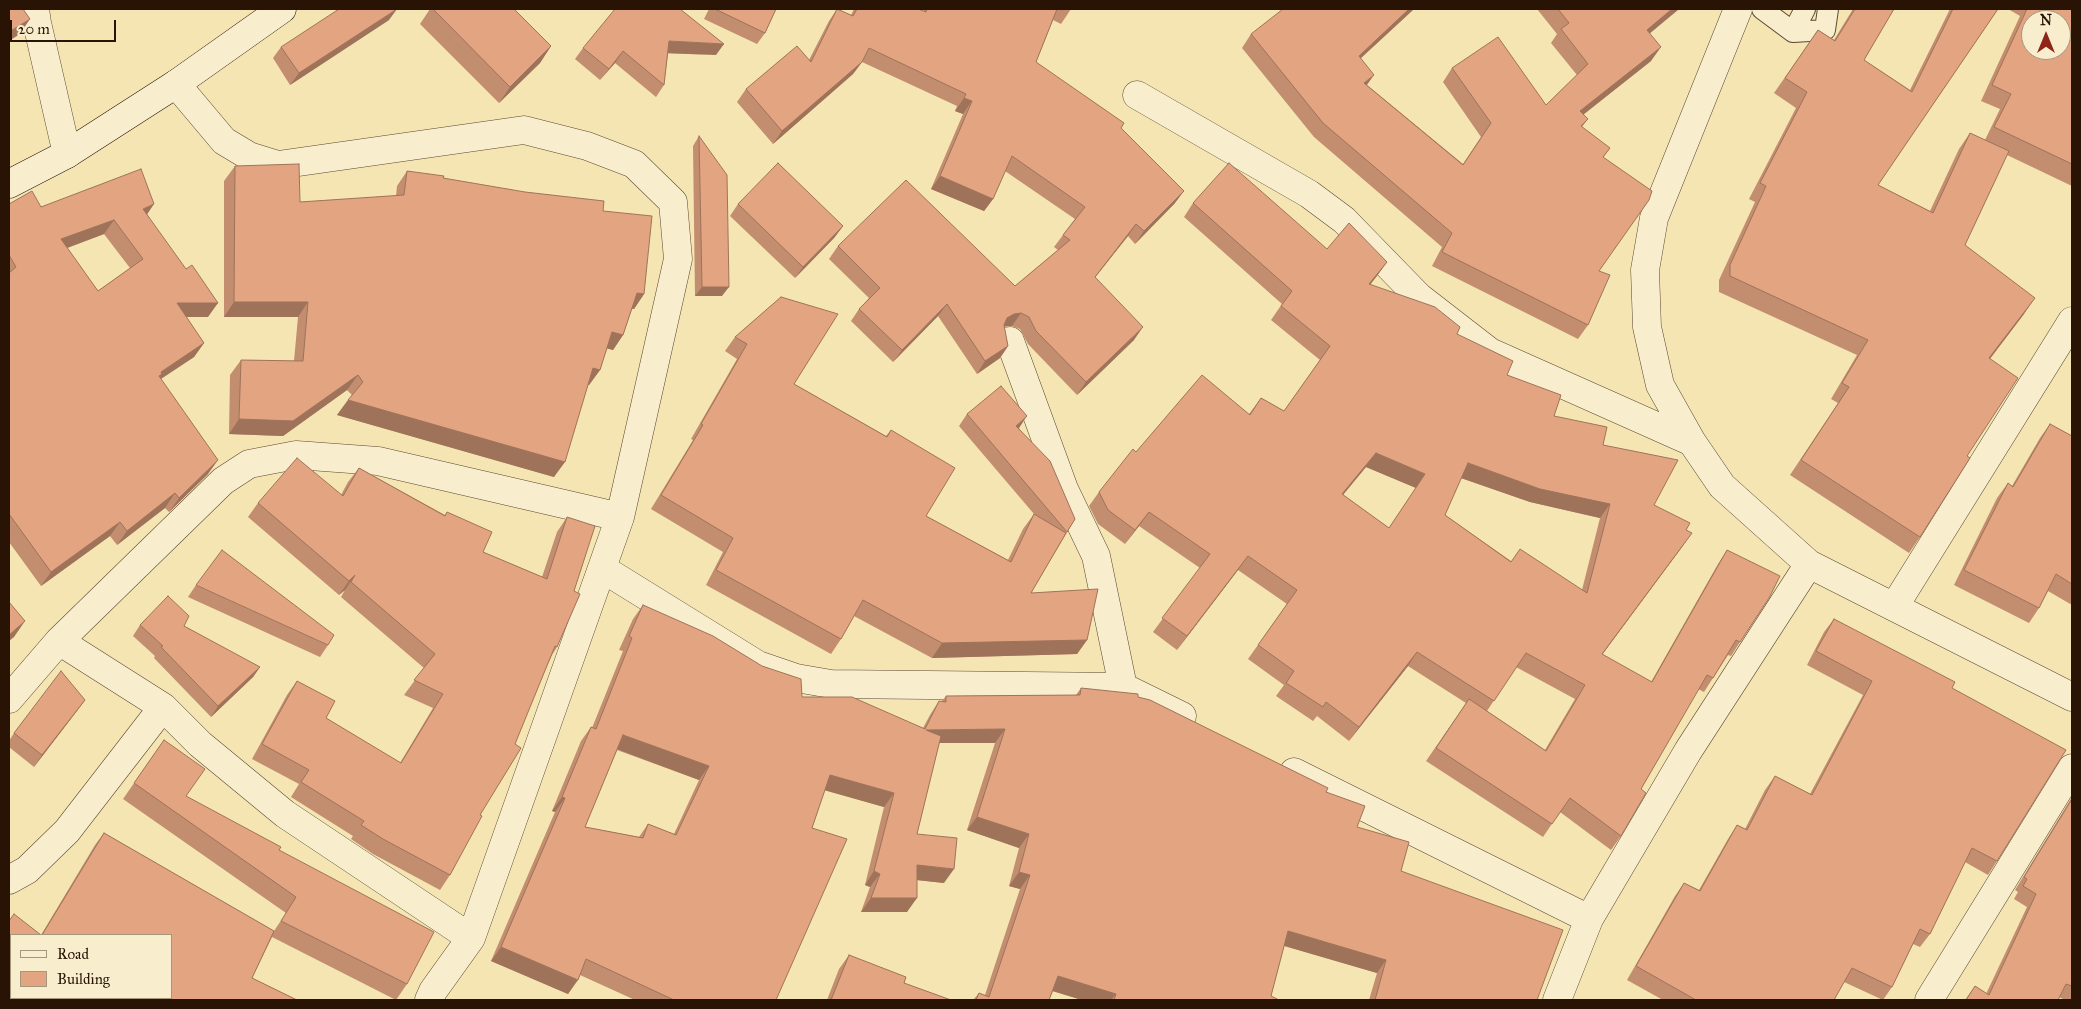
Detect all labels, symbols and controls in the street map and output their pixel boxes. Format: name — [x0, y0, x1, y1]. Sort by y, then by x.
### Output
scale bar — [12, 10, 119, 42]
north arrow — [2021, 10, 2071, 60]
text: N — [2040, 12, 2052, 29]
text: 20 m — [18, 20, 50, 38]
legend — [10, 934, 172, 999]
text: Road — [57, 945, 89, 963]
text: Building — [57, 970, 110, 988]

